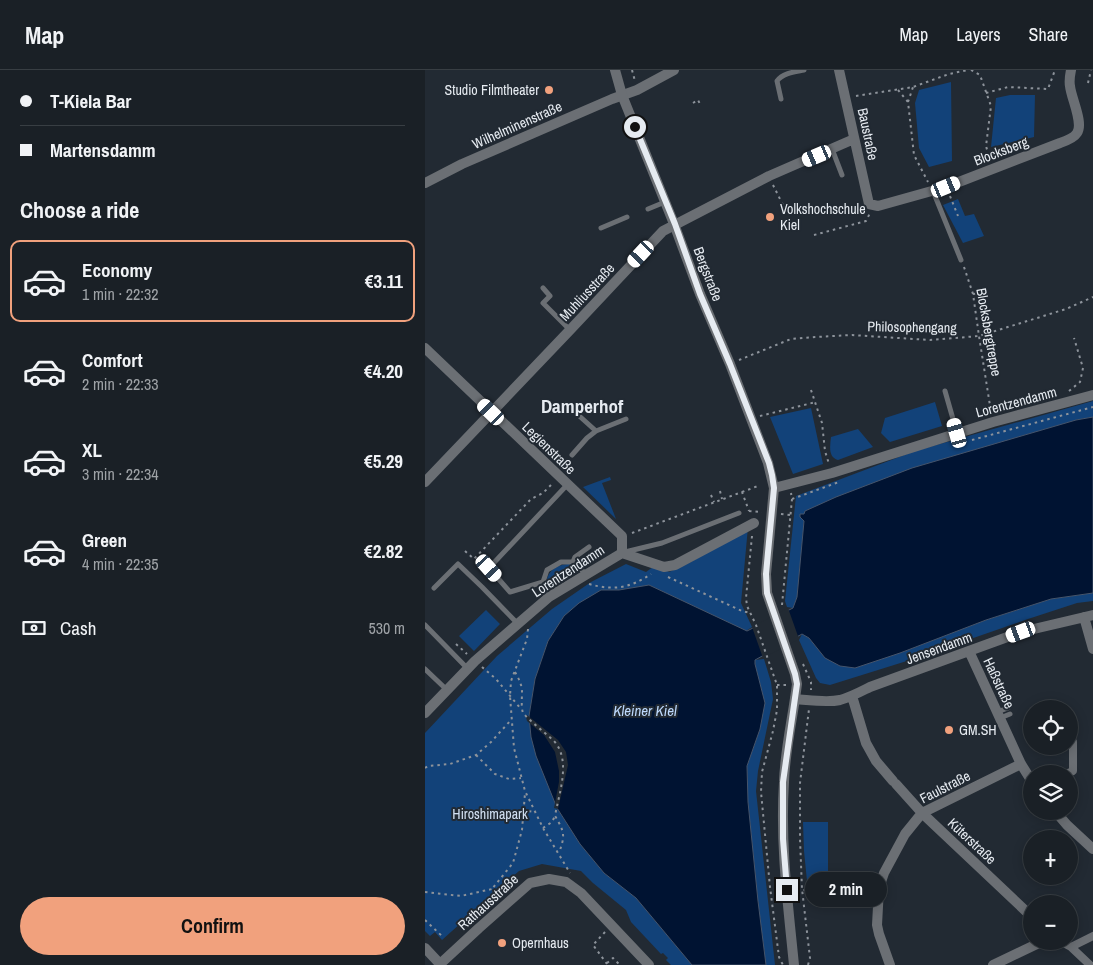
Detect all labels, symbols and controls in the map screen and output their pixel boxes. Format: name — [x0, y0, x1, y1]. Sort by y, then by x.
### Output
text: Map — [25, 19, 64, 51]
text: Map — [900, 22, 928, 47]
text: Layers — [956, 22, 1001, 47]
text: Share — [1029, 22, 1068, 47]
place label: Studio Filmtheater — [445, 81, 539, 99]
marker: Studio Filmtheater — [543, 84, 555, 96]
text: T-Kiela Bar — [50, 88, 131, 114]
street label: Wilhelminenstraße — [469, 97, 565, 153]
street label: Baustraße — [854, 106, 882, 162]
route start — [624, 116, 646, 138]
street label: Blocksberg — [971, 132, 1031, 170]
text: Martensdamm — [50, 137, 156, 163]
car — [800, 143, 833, 169]
car — [929, 174, 962, 200]
text: Choose a ride — [20, 195, 139, 225]
place label: Volkshochschule Kiel — [780, 200, 866, 234]
marker: Volkshochschule Kiel — [764, 211, 776, 223]
car — [625, 238, 656, 270]
street label: Bergstraße — [689, 244, 727, 304]
text: Economy — [82, 257, 152, 283]
icon: car — [22, 259, 67, 304]
street label: Muhliusstraße — [556, 259, 618, 325]
text: €3.11 — [365, 268, 403, 294]
text: 1 min · 22:32 — [82, 283, 159, 305]
street label: Blocksbergtreppe — [972, 286, 1006, 378]
street label: Philosophengang — [867, 317, 957, 337]
text: Comfort — [82, 347, 143, 373]
icon: car — [22, 349, 67, 394]
text: €4.20 — [364, 358, 403, 384]
text: 2 min · 22:33 — [82, 373, 159, 395]
street label: Lorentzendamm — [974, 383, 1058, 421]
district label: Damperhof — [541, 393, 624, 419]
car — [474, 396, 507, 428]
car — [945, 417, 968, 449]
street label: Legienstraße — [518, 418, 580, 478]
text: XL — [82, 437, 102, 463]
icon: car — [22, 439, 67, 484]
text: €5.29 — [364, 448, 403, 474]
text: 3 min · 22:34 — [82, 463, 159, 485]
text: Green — [82, 527, 127, 553]
icon: car — [22, 529, 67, 574]
text: €2.82 — [364, 538, 403, 564]
street label: Lorentzendamm — [528, 541, 608, 601]
car — [473, 552, 504, 584]
text: 4 min · 22:35 — [82, 553, 159, 575]
icon: cash — [20, 614, 48, 642]
text: Cash — [60, 615, 96, 641]
text: 530 m — [369, 617, 405, 639]
car — [1004, 620, 1037, 644]
street label: Jensendamm — [904, 628, 974, 668]
street label: Haßstraße — [979, 655, 1019, 711]
water label: Kleiner Kiel — [613, 700, 677, 721]
map controls — [1023, 700, 1078, 950]
button: locate — [1023, 700, 1078, 755]
place label: GM.SH — [959, 721, 997, 739]
marker: GM.SH — [943, 724, 955, 736]
button: layers — [1023, 765, 1078, 820]
street label: Faulstraße — [917, 767, 973, 807]
park label: Hiroshimapark — [452, 805, 528, 823]
street label: Küterstraße — [944, 814, 1000, 868]
button: + — [1023, 830, 1078, 885]
street label: Rathausstraße — [454, 870, 522, 934]
callout: 2 min — [805, 872, 887, 908]
text: 2 min — [829, 878, 863, 900]
route end — [776, 879, 798, 901]
button: − — [1023, 895, 1078, 950]
button: Confirm — [20, 897, 405, 955]
place label: Opernhaus — [512, 934, 569, 952]
marker: Opernhaus — [496, 937, 508, 949]

